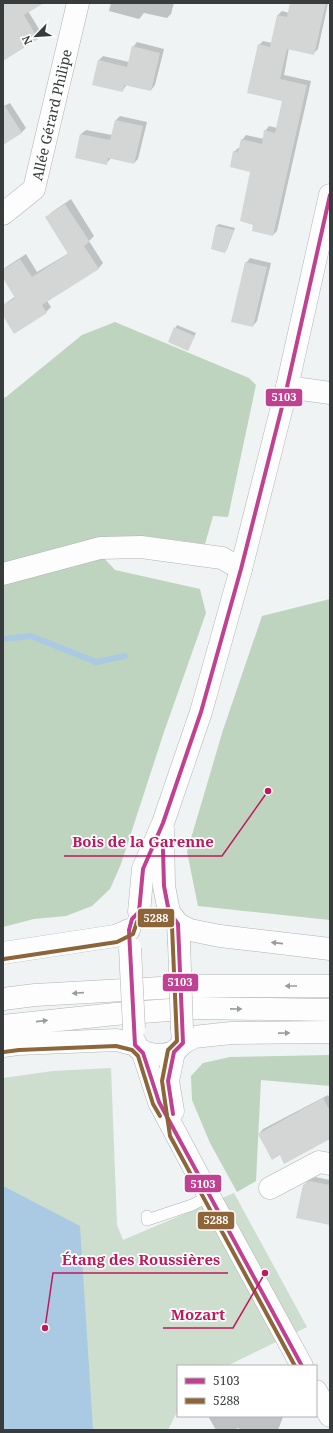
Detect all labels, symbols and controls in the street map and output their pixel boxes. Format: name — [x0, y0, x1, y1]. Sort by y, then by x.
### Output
north arrow — [16, 16, 56, 56]
text: N — [18, 33, 35, 48]
street label: Allée Gérard Philipe — [27, 47, 76, 183]
line badge: 5103 — [265, 388, 303, 407]
text: 5103 — [272, 389, 296, 404]
callout: Bois de la Garenne — [64, 829, 222, 856]
text: Bois de la Garenne — [72, 831, 214, 851]
line badge: 5288 — [137, 908, 175, 928]
text: 5288 — [144, 910, 168, 925]
one-way arrow — [271, 939, 283, 946]
line badge: 5103 — [162, 973, 199, 992]
text: 5103 — [168, 974, 192, 989]
one-way arrow — [284, 983, 297, 989]
one-way arrow — [72, 989, 84, 996]
one-way arrow — [230, 1006, 243, 1012]
one-way arrow — [36, 1018, 48, 1024]
one-way arrow — [278, 1030, 291, 1036]
line badge: 5103 — [184, 1174, 222, 1193]
text: 5103 — [191, 1176, 215, 1191]
line badge: 5288 — [197, 1211, 235, 1230]
text: 5288 — [204, 1212, 228, 1227]
callout: Étang des Roussières — [53, 1246, 228, 1273]
text: Étang des Roussières — [62, 1249, 220, 1269]
callout: Mozart — [163, 1301, 233, 1328]
text: Mozart — [171, 1304, 225, 1324]
legend — [177, 1365, 317, 1417]
text: 5103 — [213, 1372, 240, 1389]
text: 5288 — [213, 1392, 240, 1409]

